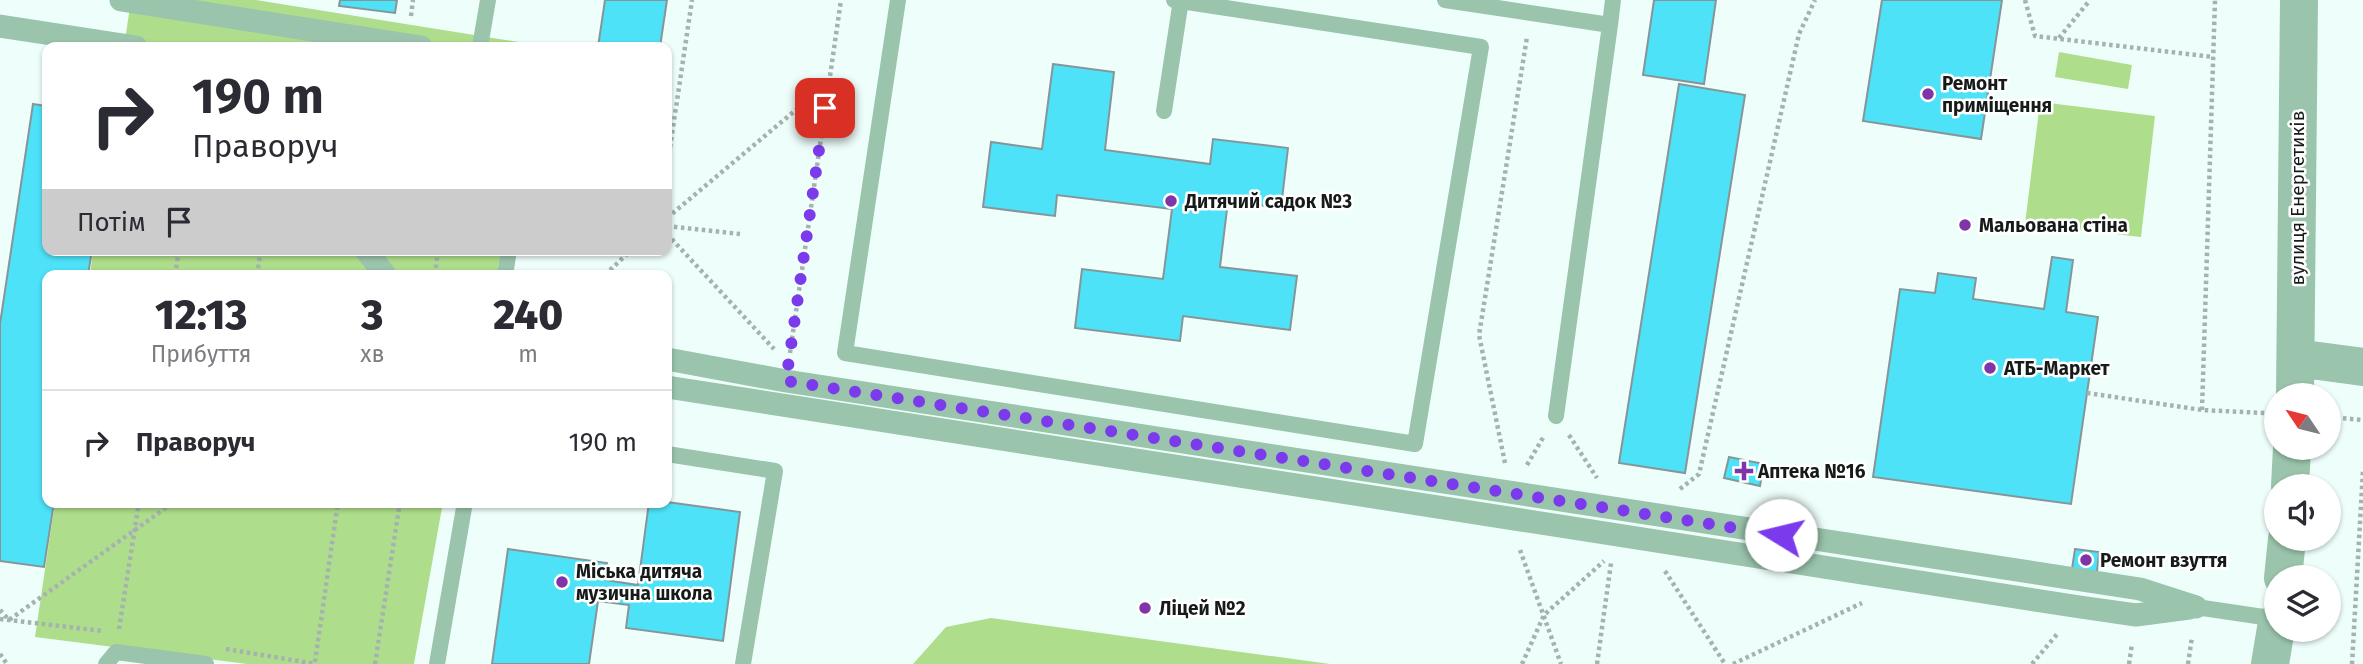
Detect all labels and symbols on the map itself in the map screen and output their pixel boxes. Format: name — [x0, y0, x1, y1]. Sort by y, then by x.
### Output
place label: Ремонт приміщення — [1942, 72, 2052, 117]
pin — [795, 78, 855, 138]
marker: Ремонт приміщення — [1920, 86, 1936, 102]
street label: вулиця Енергетиків — [2286, 111, 2309, 285]
place label: Дитячий садок №3 — [1184, 190, 1352, 213]
marker: Дитячий садок №3 — [1163, 193, 1179, 209]
place label: Мальована стіна — [1979, 214, 2128, 237]
marker: Мальована стіна — [1957, 217, 1973, 233]
place label: АТБ-Маркет — [2003, 357, 2110, 380]
marker: АТБ-Маркет — [1982, 360, 1998, 376]
north arrow — [2264, 383, 2342, 460]
place label: Аптека №16 — [1757, 460, 1866, 483]
marker: Аптека №16 — [1736, 463, 1752, 479]
position arrow — [1744, 498, 1818, 572]
place label: Ремонт взуття — [2100, 549, 2227, 572]
marker: Ремонт взуття — [2078, 552, 2094, 568]
place label: Міська дитяча музична школа — [576, 560, 713, 605]
marker: Міська дитяча музична школа — [554, 574, 570, 590]
place label: Ліцей №2 — [1159, 597, 1246, 620]
marker: Ліцей №2 — [1137, 600, 1153, 616]

